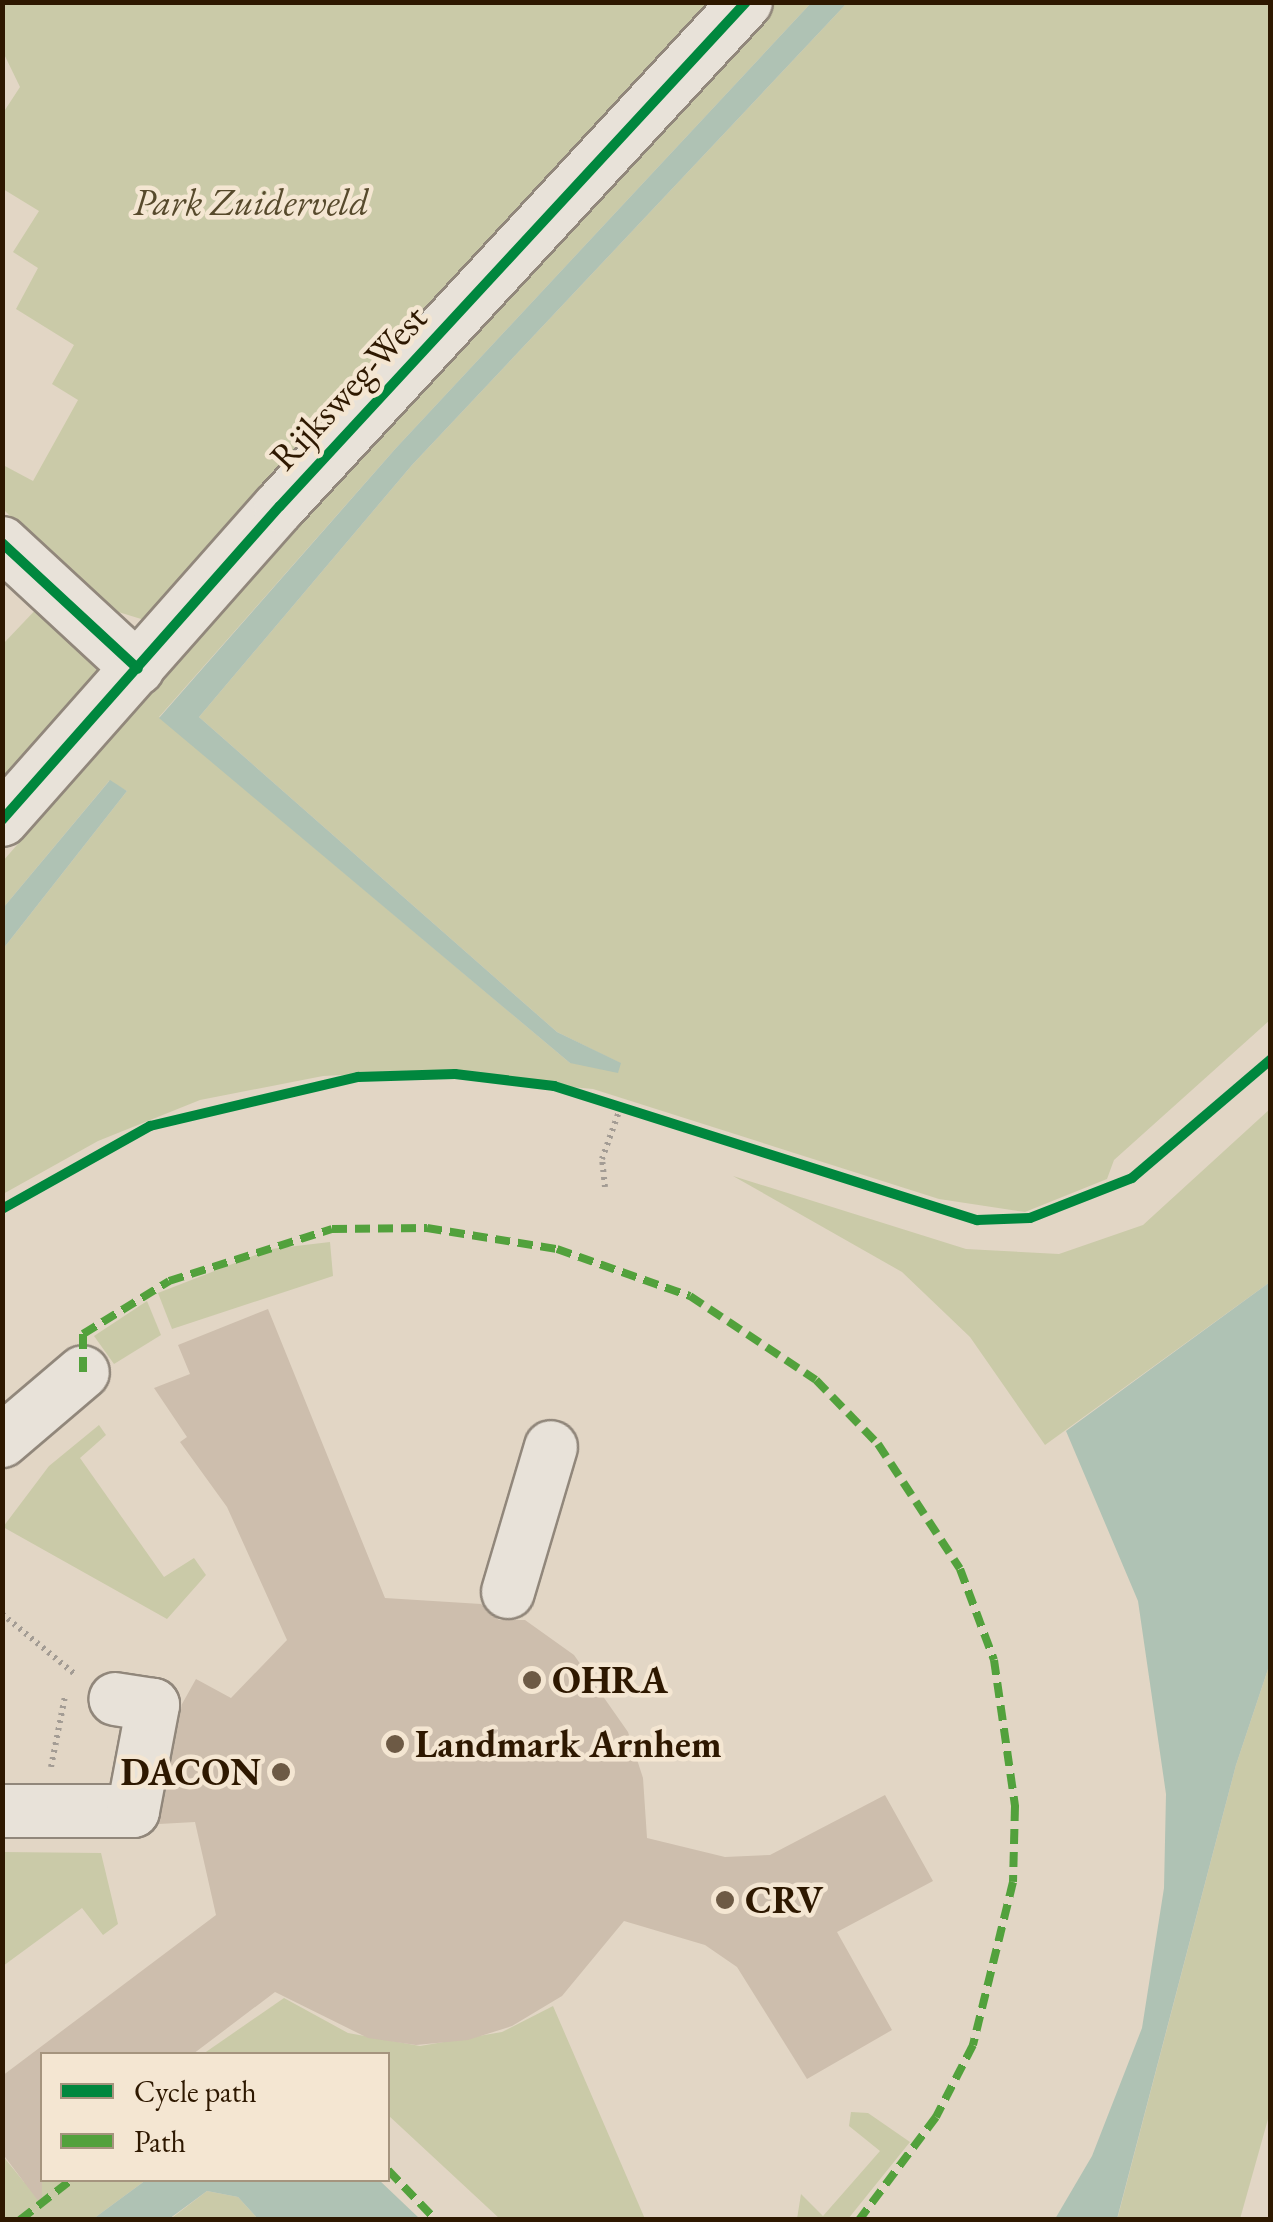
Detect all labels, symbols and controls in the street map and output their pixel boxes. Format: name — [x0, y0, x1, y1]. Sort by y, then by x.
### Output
park label: Park Zuiderveld — [133, 179, 369, 225]
street label: Rijksweg-West — [260, 295, 436, 479]
place label: OHRA — [552, 1657, 668, 1703]
marker: OHRA — [521, 1669, 543, 1691]
place label: Landmark Arnhem — [415, 1721, 722, 1767]
marker: Landmark Arnhem — [384, 1733, 406, 1755]
place label: DACON — [120, 1749, 261, 1795]
marker: DACON — [270, 1761, 292, 1783]
place label: CRV — [745, 1877, 823, 1923]
marker: CRV — [714, 1889, 736, 1911]
legend — [40, 2052, 390, 2182]
text: Cycle path — [134, 2072, 257, 2111]
text: Path — [134, 2122, 186, 2161]

